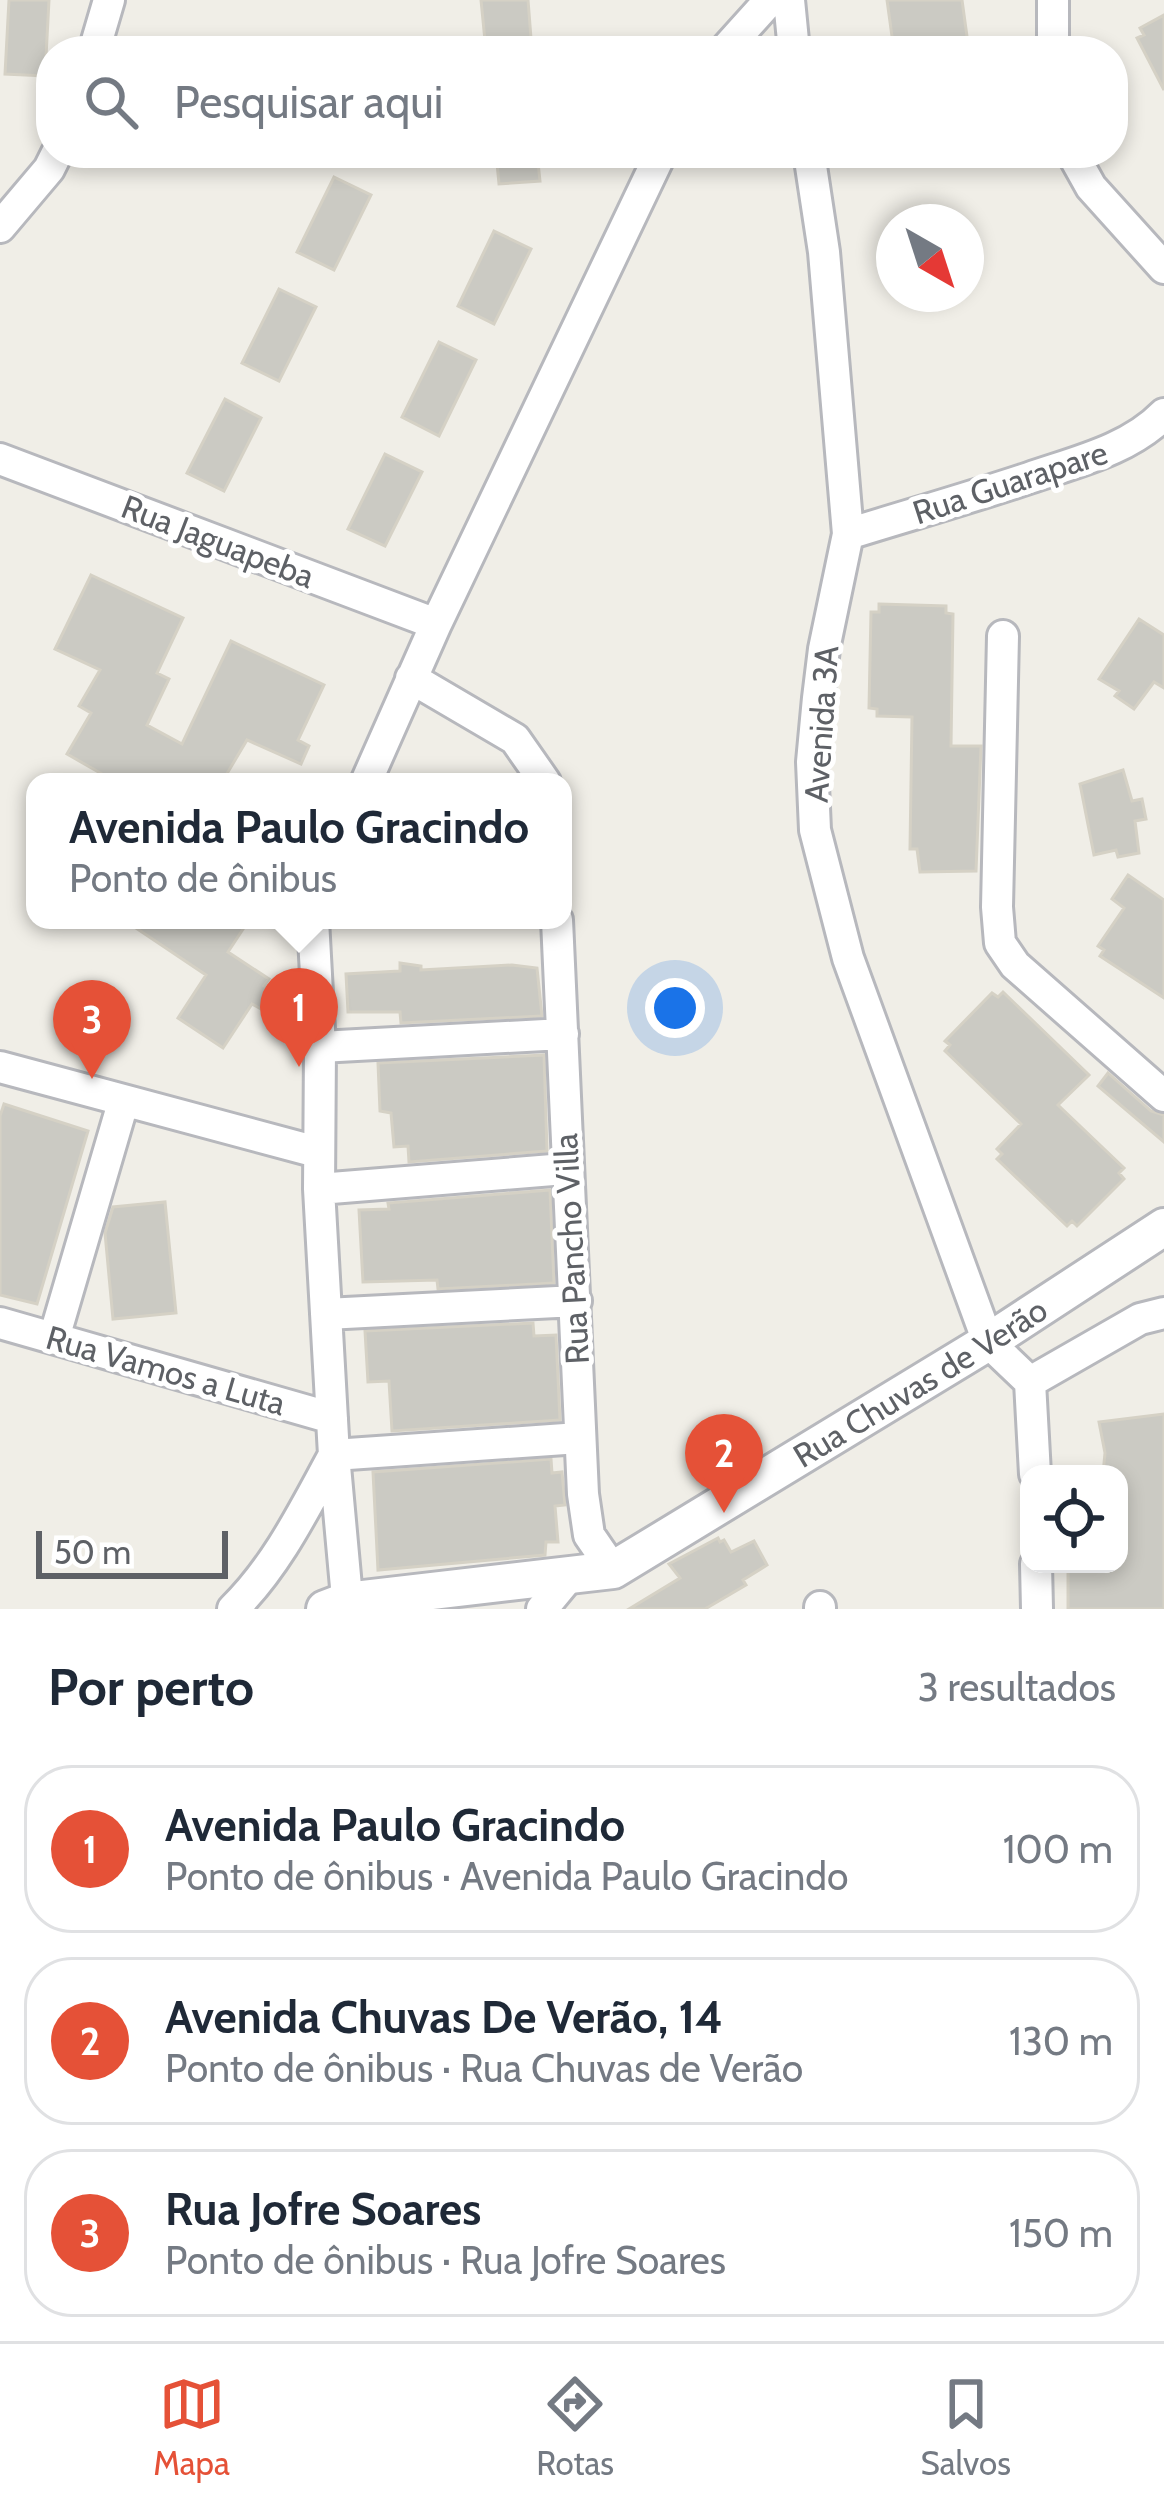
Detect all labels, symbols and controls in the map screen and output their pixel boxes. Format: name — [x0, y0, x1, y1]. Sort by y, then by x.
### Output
search box — [36, 36, 1128, 168]
icon: search — [78, 69, 144, 135]
text: Pesquisar aqui — [174, 75, 443, 129]
north arrow — [876, 204, 984, 312]
street label: Rua Guarapare — [908, 432, 1112, 532]
street label: Rua Jaguapeba — [116, 486, 320, 596]
street label: Avenida 3A — [796, 644, 846, 804]
popup — [26, 773, 572, 929]
text: Avenida Paulo Gracindo — [69, 800, 529, 854]
text: Ponto de ônibus — [69, 854, 337, 902]
pin: 1 — [260, 968, 338, 1067]
your location — [645, 978, 705, 1038]
pin: 3 — [53, 980, 131, 1079]
street label: Rua Pancho Villa — [545, 1132, 597, 1365]
street label: Rua Chuvas de Verão — [786, 1289, 1054, 1476]
street label: Rua Vamos a Luta — [42, 1317, 290, 1423]
pin: 2 — [685, 1414, 763, 1513]
map controls — [1020, 1465, 1128, 1573]
button: locate — [1020, 1465, 1128, 1573]
scale bar — [36, 1525, 228, 1578]
text: 50 m — [54, 1532, 131, 1572]
text: Por perto — [48, 1656, 254, 1718]
text: 3 resultados — [918, 1663, 1116, 1711]
text: Avenida Paulo Gracindo — [165, 1798, 625, 1852]
text: 1 — [83, 1825, 97, 1873]
text: 100 m — [1003, 1825, 1113, 1873]
text: Ponto de ônibus · Avenida Paulo Gracindo — [165, 1852, 848, 1900]
text: Avenida Chuvas De Verão, 14 — [165, 1990, 723, 2044]
text: 2 — [80, 2017, 100, 2065]
text: 130 m — [1009, 2017, 1113, 2065]
text: Ponto de ônibus · Rua Chuvas de Verão — [165, 2044, 803, 2092]
text: Rua Jofre Soares — [165, 2182, 481, 2236]
text: 3 — [79, 2209, 101, 2257]
text: 150 m — [1009, 2209, 1113, 2257]
text: Ponto de ônibus · Rua Jofre Soares — [165, 2236, 726, 2284]
tab: Mapa — [153, 2371, 230, 2483]
tab: Rotas — [536, 2371, 614, 2483]
tab: Salvos — [920, 2371, 1011, 2483]

